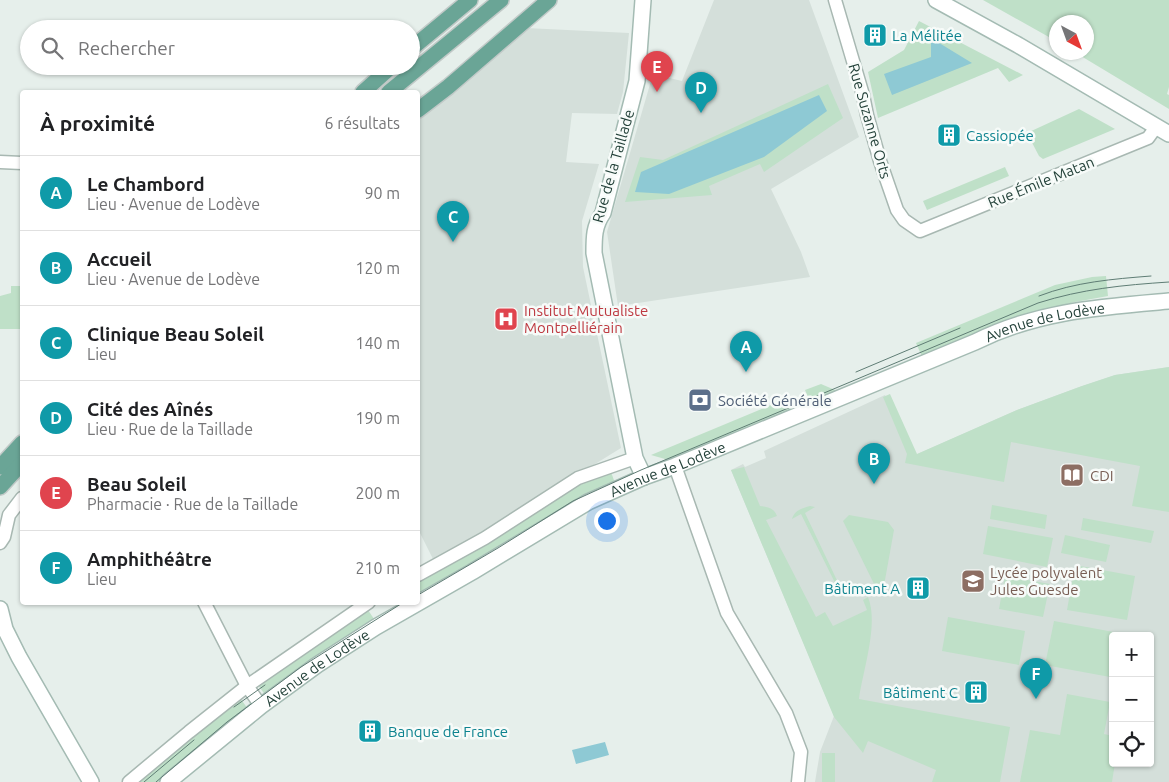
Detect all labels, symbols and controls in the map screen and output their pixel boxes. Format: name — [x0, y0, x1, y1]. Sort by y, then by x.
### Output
north arrow — [1049, 15, 1094, 60]
search box — [20, 20, 420, 75]
building icon: La Mélitée — [862, 22, 888, 48]
place label: La Mélitée — [892, 27, 962, 44]
icon: search — [38, 34, 66, 62]
text: Rechercher — [78, 37, 175, 59]
pin: E — [641, 51, 673, 92]
street label: Rue Suzanne Orts — [845, 61, 895, 181]
pin: D — [685, 72, 717, 113]
street label: Rue de la Taillade — [589, 107, 637, 225]
text: À proximité — [40, 111, 155, 135]
text: 6 résultats — [324, 114, 400, 132]
building icon: Cassiopée — [936, 122, 962, 148]
place label: Cassiopée — [966, 127, 1034, 144]
street label: Rue Émile Matan — [985, 153, 1097, 211]
text: Le Chambord — [87, 173, 205, 195]
text: A — [50, 184, 62, 202]
text: 90 m — [364, 184, 400, 202]
text: Lieu · Avenue de Lodève — [87, 195, 260, 213]
pin: C — [437, 201, 469, 242]
text: Accueil — [87, 248, 152, 270]
text: B — [51, 259, 61, 277]
text: 120 m — [355, 259, 400, 277]
text: Lieu · Avenue de Lodève — [87, 270, 260, 288]
street label: Avenue de Lodève — [982, 299, 1106, 345]
place label: Institut Mutualiste Montpelliérain — [524, 302, 648, 336]
hospital icon: Institut Mutualiste Montpelliérain — [493, 306, 519, 332]
text: Clinique Beau Soleil — [87, 323, 264, 345]
pin: A — [730, 331, 762, 372]
text: C — [51, 334, 61, 352]
text: 140 m — [355, 334, 400, 352]
text: Lieu — [87, 345, 117, 363]
bank icon: Société Générale — [687, 387, 713, 413]
place label: Société Générale — [718, 392, 832, 409]
text: Cité des Aînés — [87, 398, 213, 420]
text: D — [50, 409, 62, 427]
text: 190 m — [355, 409, 400, 427]
text: Lieu · Rue de la Taillade — [87, 420, 253, 438]
street label: Avenue de Lodève — [607, 438, 728, 500]
pin: B — [858, 443, 890, 484]
library icon: CDI — [1059, 462, 1085, 488]
place label: CDI — [1090, 467, 1114, 484]
text: Beau Soleil — [87, 473, 186, 495]
text: E — [51, 484, 61, 502]
text: 200 m — [355, 484, 400, 502]
text: Pharmacie · Rue de la Taillade — [87, 495, 298, 513]
your location — [594, 508, 620, 534]
text: Amphithéâtre — [87, 548, 212, 570]
text: F — [52, 559, 61, 577]
text: 210 m — [355, 559, 400, 577]
place label: Lycée polyvalent Jules Guesde — [990, 564, 1102, 598]
school or university icon: Lycée polyvalent Jules Guesde — [960, 568, 986, 594]
text: Lieu — [87, 570, 117, 588]
building icon: Bâtiment A — [905, 575, 931, 601]
place label: Bâtiment A — [824, 580, 900, 597]
street label: Avenue de Lodève — [261, 625, 372, 709]
map controls — [1109, 632, 1154, 767]
button: + — [1109, 632, 1154, 677]
pin: F — [1020, 658, 1052, 699]
button: − — [1109, 677, 1154, 722]
building icon: Bâtiment C — [963, 679, 989, 705]
place label: Bâtiment C — [883, 684, 958, 701]
building icon: Banque de France — [357, 718, 383, 744]
button: locate — [1109, 722, 1154, 767]
place label: Banque de France — [388, 723, 508, 740]

